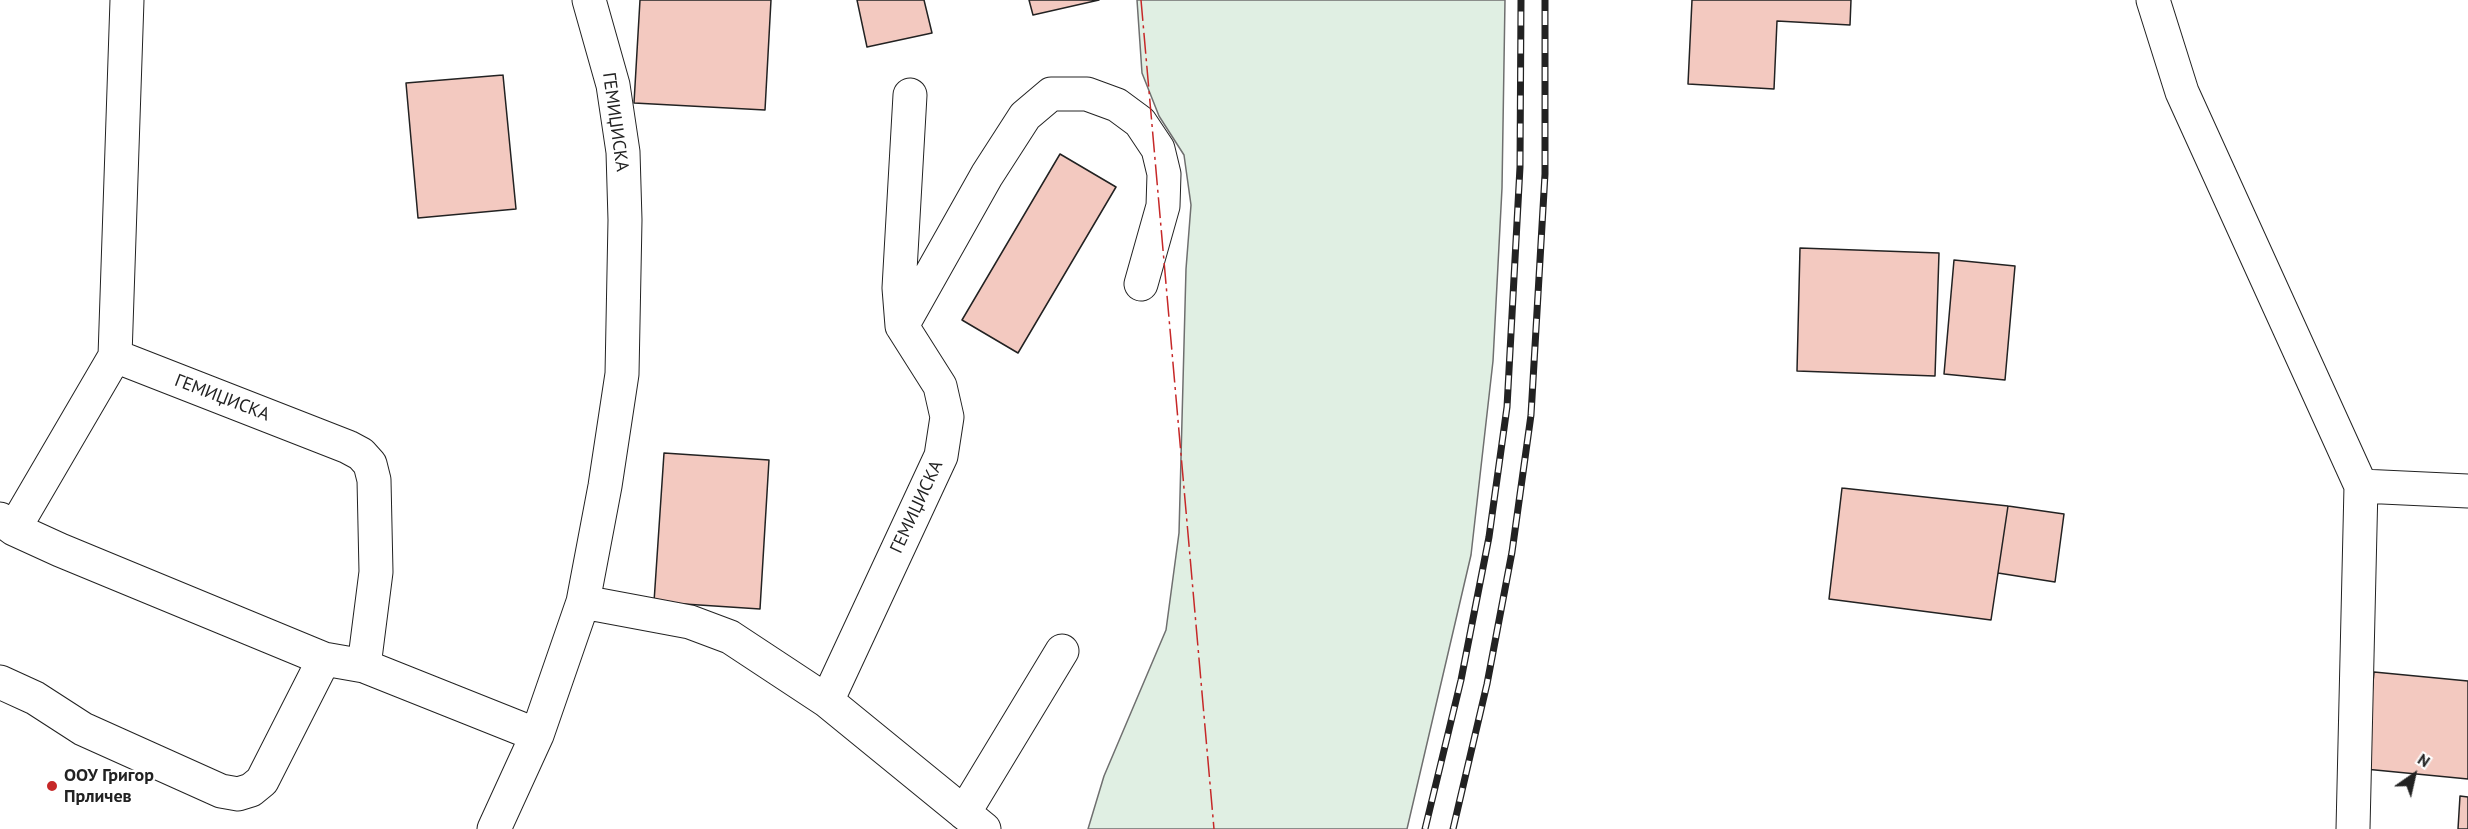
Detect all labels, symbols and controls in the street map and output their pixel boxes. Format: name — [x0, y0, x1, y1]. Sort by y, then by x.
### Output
street label: ГЕМИЏИСКА — [597, 71, 633, 173]
street label: ГЕМИЏИСКА — [171, 370, 273, 426]
street label: ГЕМИЏИСКА — [886, 457, 948, 557]
north arrow — [2384, 745, 2444, 805]
text: N — [2414, 749, 2434, 771]
place label: ООУ Григор Прличев — [64, 765, 154, 808]
marker: ООУ Григор Прличев — [45, 779, 59, 793]

